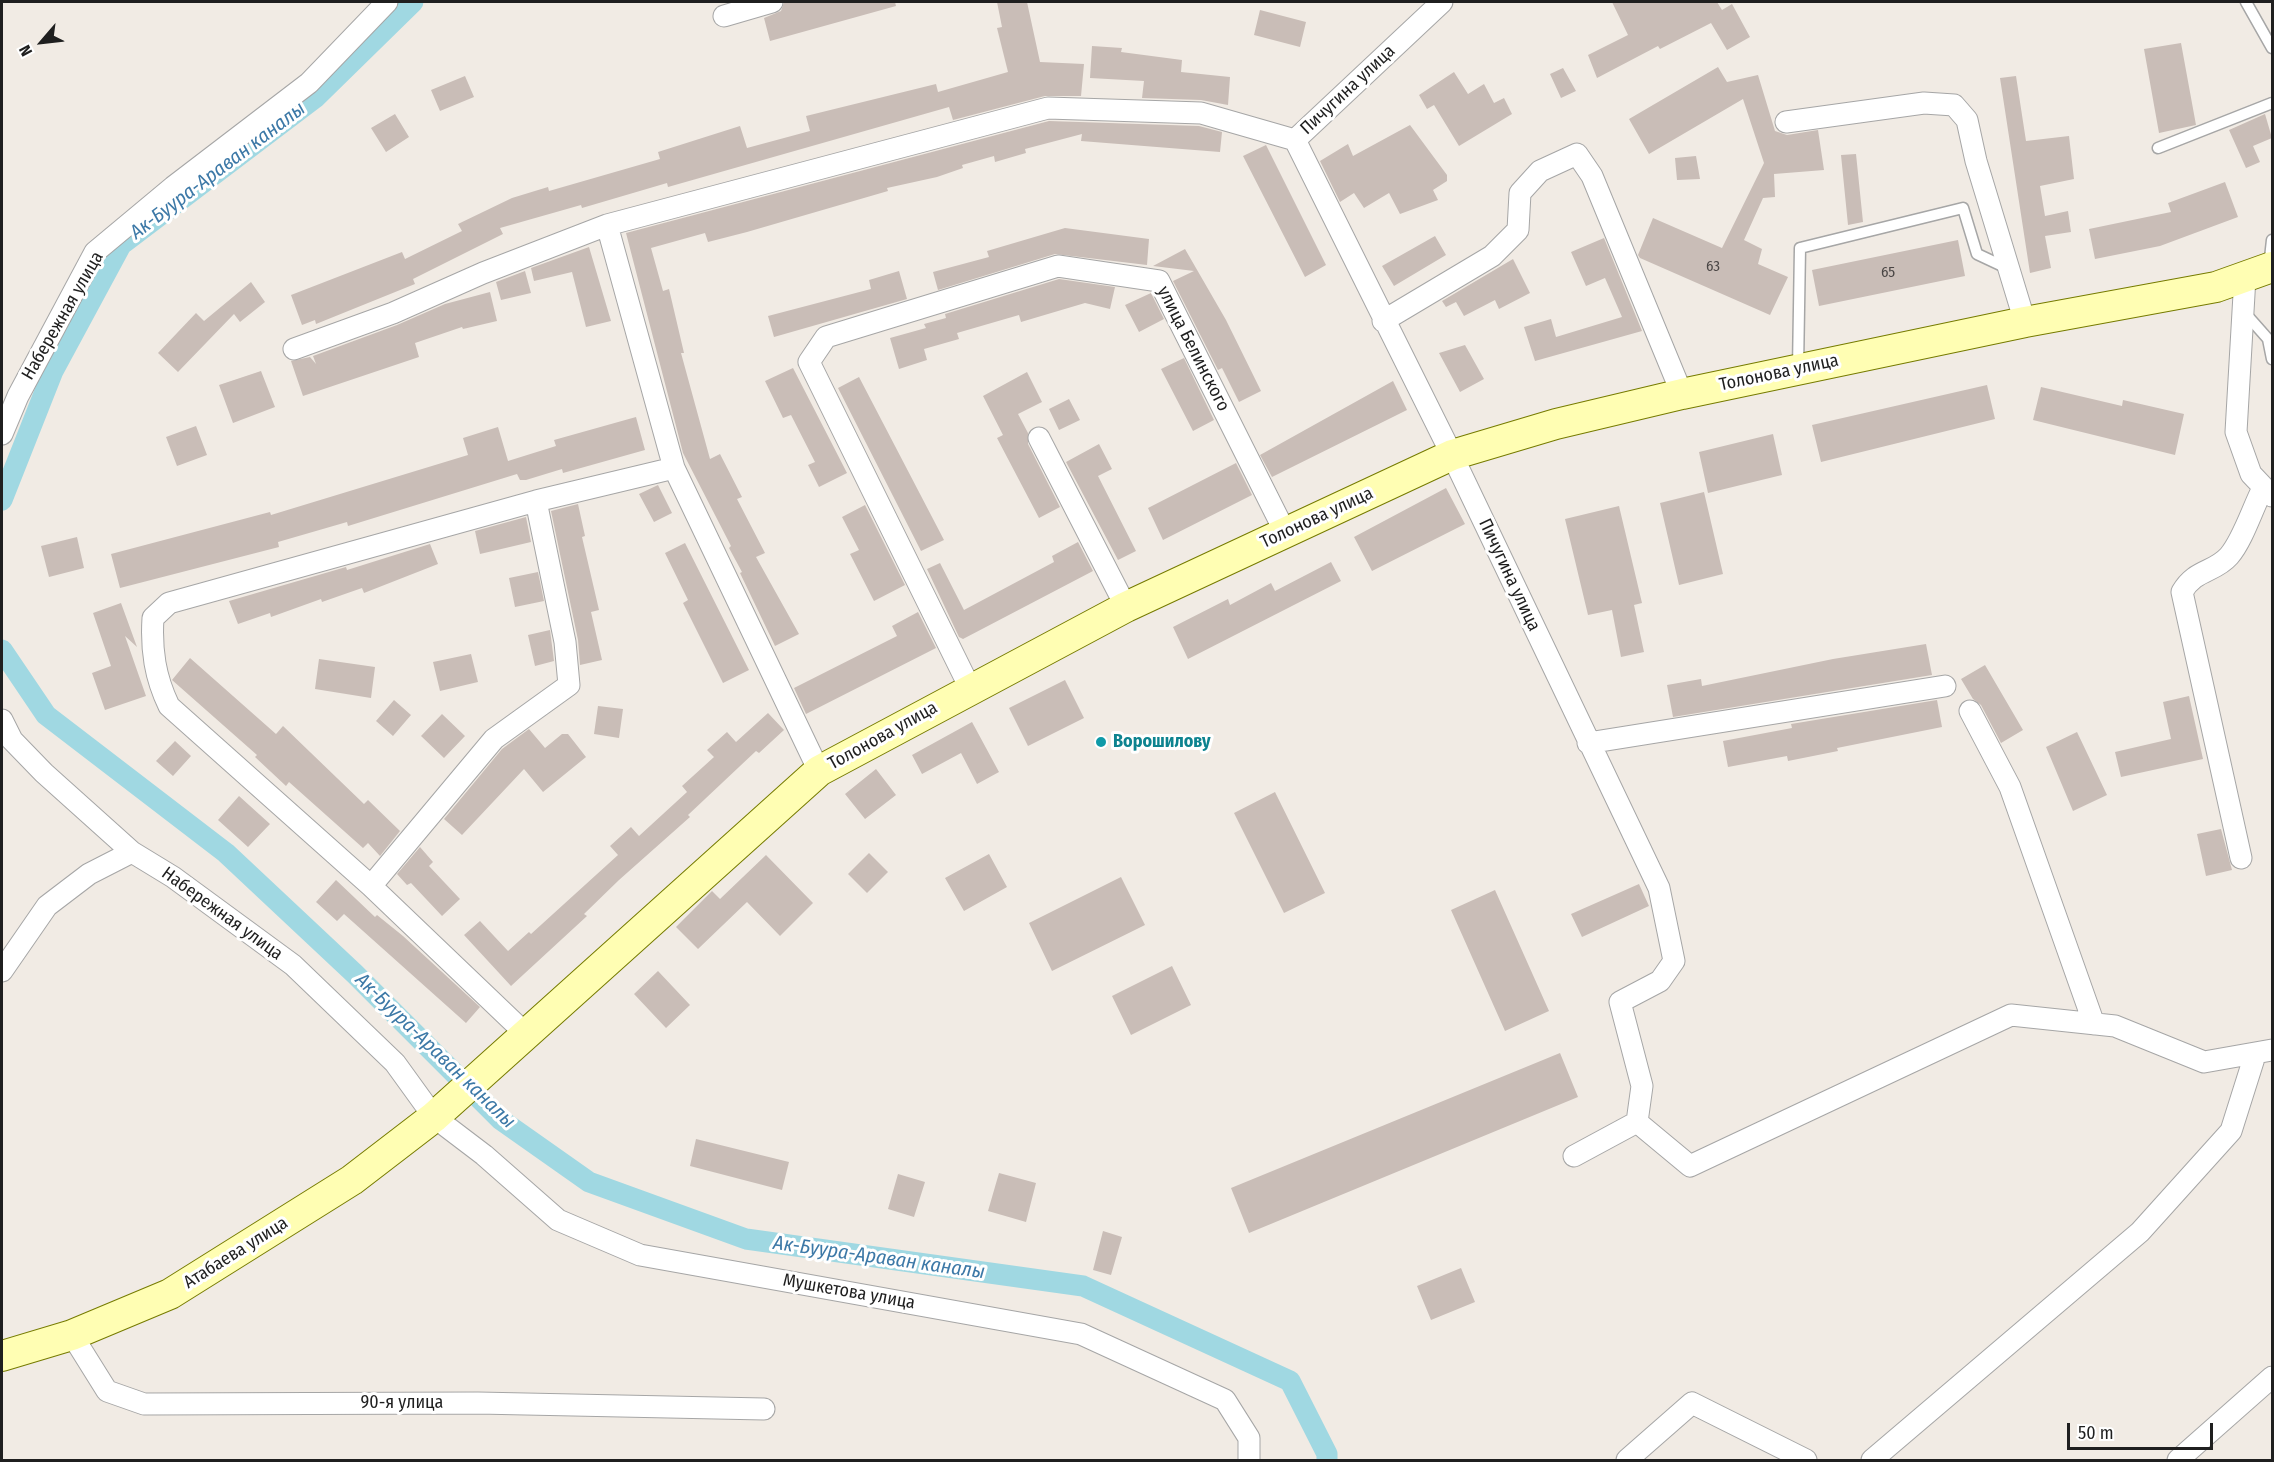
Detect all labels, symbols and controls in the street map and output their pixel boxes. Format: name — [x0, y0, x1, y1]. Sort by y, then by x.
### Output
north arrow — [12, 12, 72, 72]
street label: Пичугина улица — [1296, 41, 1400, 139]
text: N — [15, 42, 36, 59]
water label: Ак-Буура-Араван каналы — [126, 97, 310, 245]
street label: Набережная улица — [18, 248, 108, 384]
house number: 63 — [1706, 258, 1720, 276]
house number: 65 — [1881, 264, 1895, 282]
street label: улица Белинского — [1152, 283, 1234, 415]
street label: Толонова улица — [1717, 350, 1841, 396]
street label: Толонова улица — [1257, 483, 1377, 553]
street label: Пичугина улица — [1473, 515, 1545, 635]
street label: Толонова улица — [825, 697, 941, 775]
place label: Ворошилову — [1113, 731, 1211, 753]
marker: Ворошилову — [1094, 735, 1108, 749]
street label: Набережная улица — [157, 863, 287, 965]
water label: Ак-Буура-Араван каналы — [350, 968, 520, 1134]
street label: Атабаева улица — [180, 1212, 292, 1294]
water label: Ак-Буура-Араван каналы — [772, 1231, 986, 1285]
street label: Мушкетова улица — [781, 1270, 917, 1314]
street label: 90-я улица — [361, 1392, 443, 1414]
scale bar — [2070, 1411, 2216, 1449]
text: 50 m — [2078, 1422, 2114, 1444]

